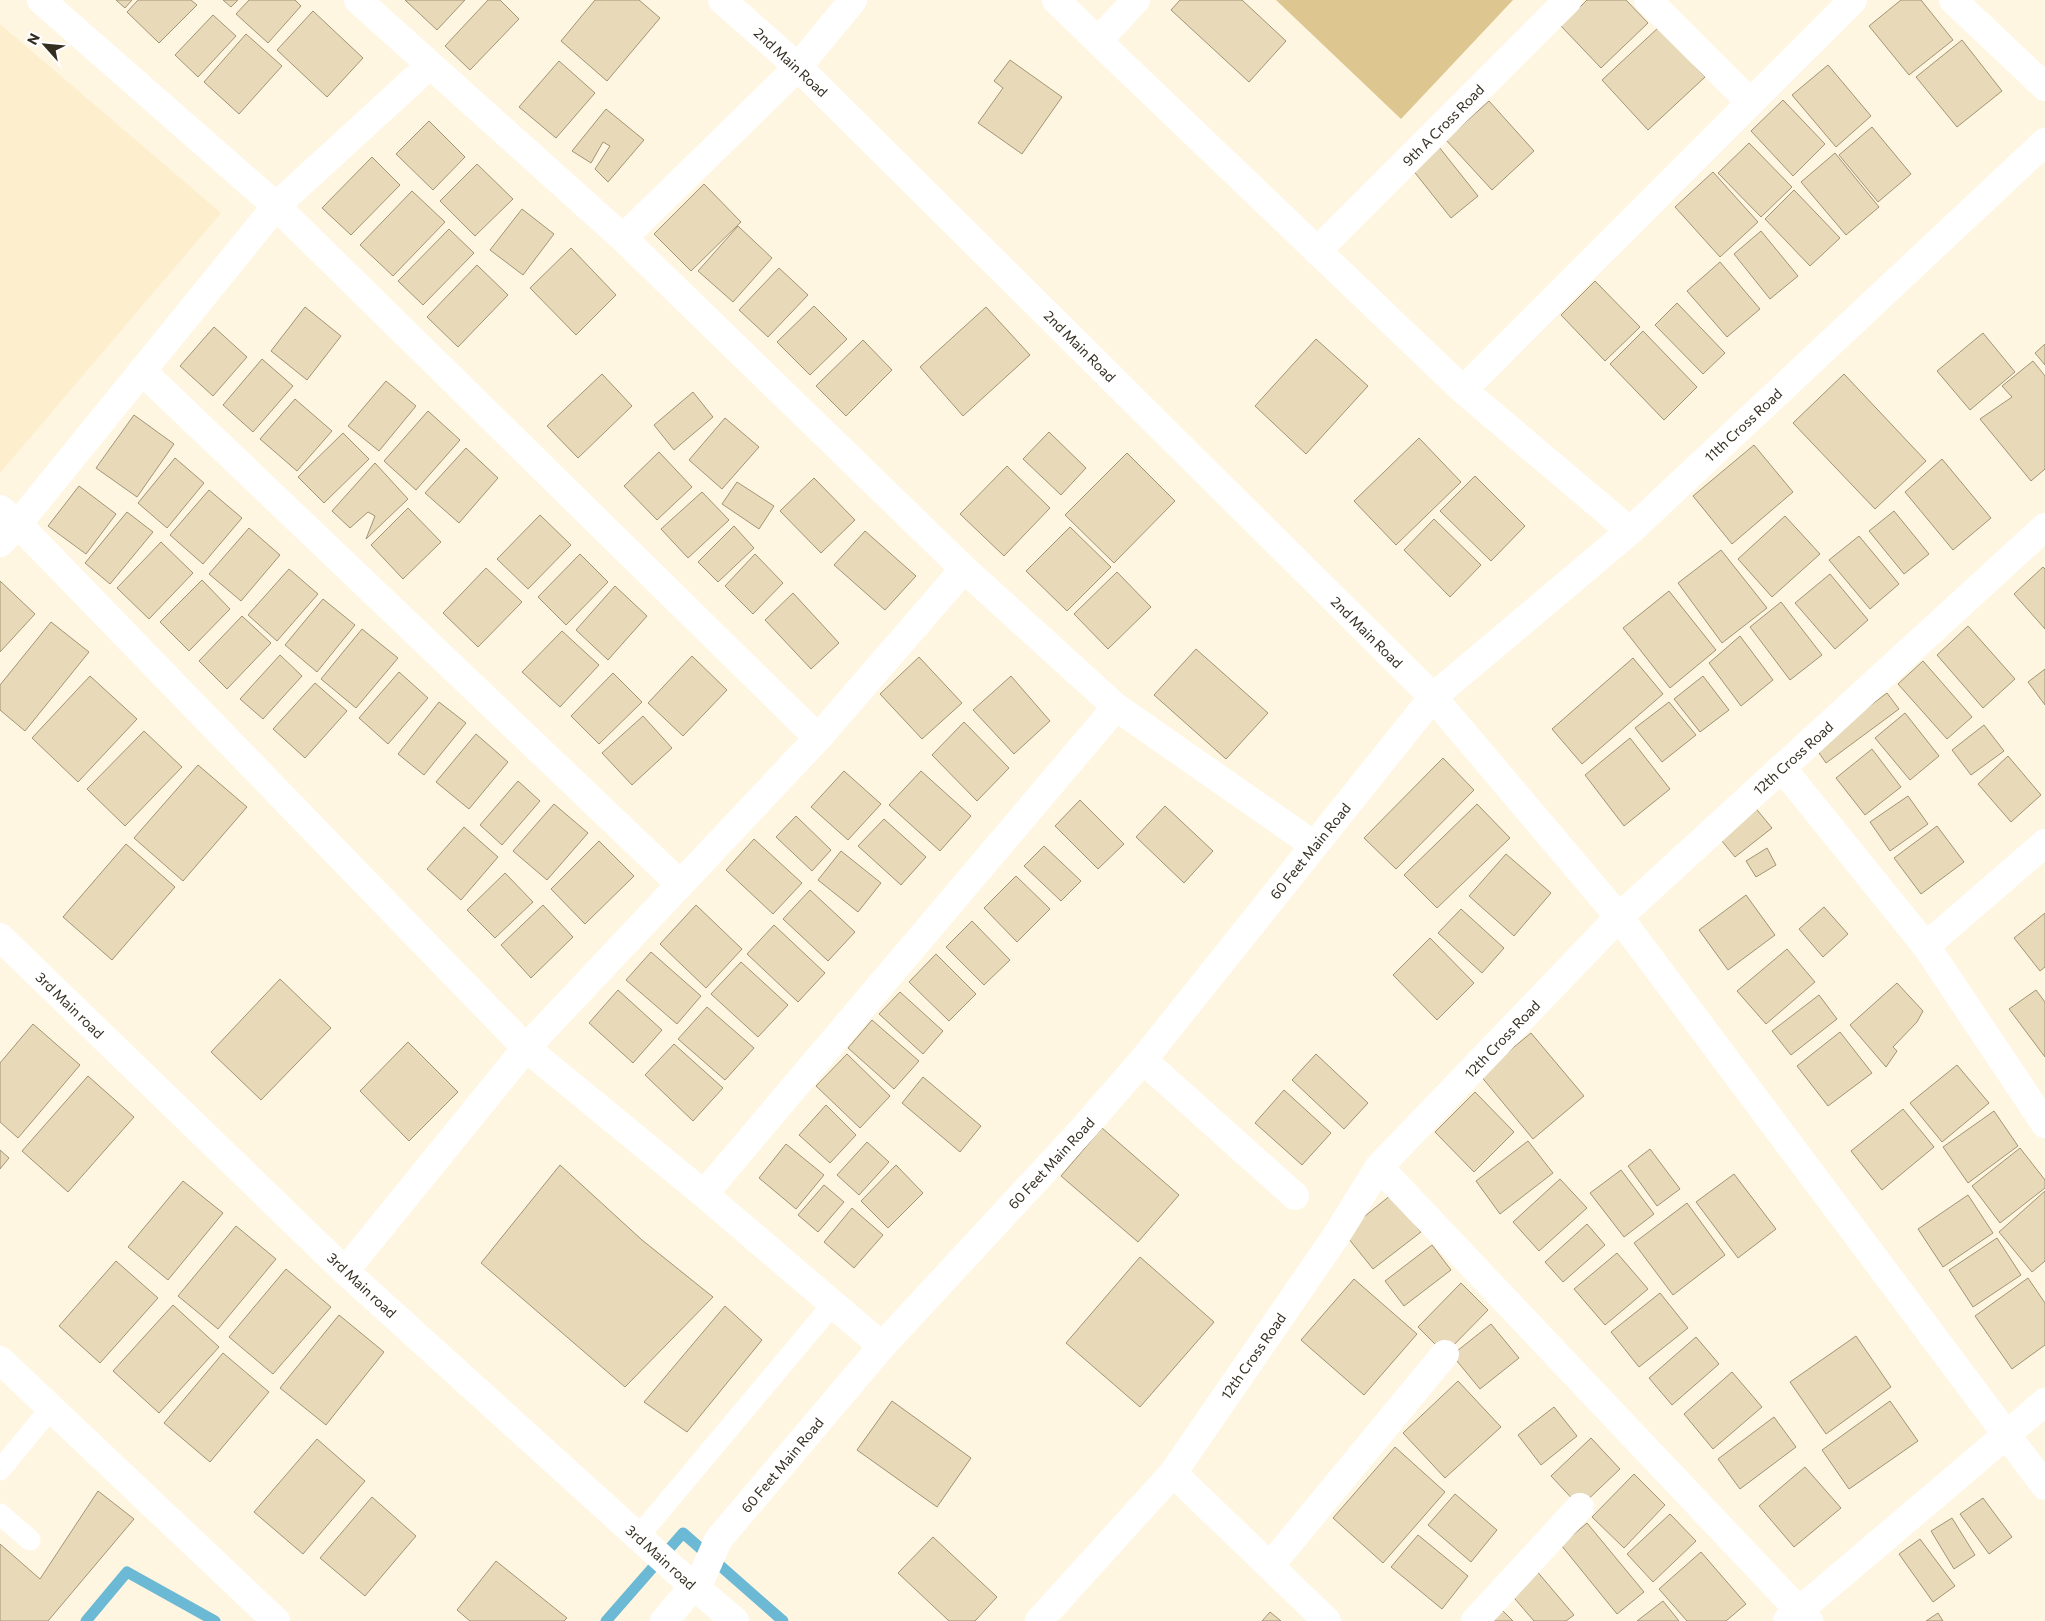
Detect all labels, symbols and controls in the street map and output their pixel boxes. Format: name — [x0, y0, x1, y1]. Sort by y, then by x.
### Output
north arrow — [20, 20, 70, 70]
street label: 2nd Main Road — [751, 24, 831, 100]
text: N — [23, 30, 43, 47]
street label: 9th A Cross Road — [1399, 81, 1487, 169]
street label: 2nd Main Road — [1041, 307, 1119, 385]
street label: 11th Cross Road — [1701, 385, 1785, 465]
street label: 2nd Main Road — [1328, 593, 1406, 671]
street label: 12th Cross Road — [1750, 718, 1836, 798]
street label: 60 Feet Main Road — [1266, 800, 1354, 902]
street label: 3rd Main road — [32, 968, 108, 1042]
street label: 12th Cross Road — [1461, 997, 1543, 1081]
street label: 60 Feet Main Road — [1004, 1114, 1098, 1212]
street label: 3rd Main road — [324, 1249, 400, 1321]
street label: 12th Cross Road — [1217, 1310, 1289, 1402]
street label: 60 Feet Main Road — [737, 1414, 827, 1516]
street label: 3rd Main road — [623, 1521, 699, 1593]

